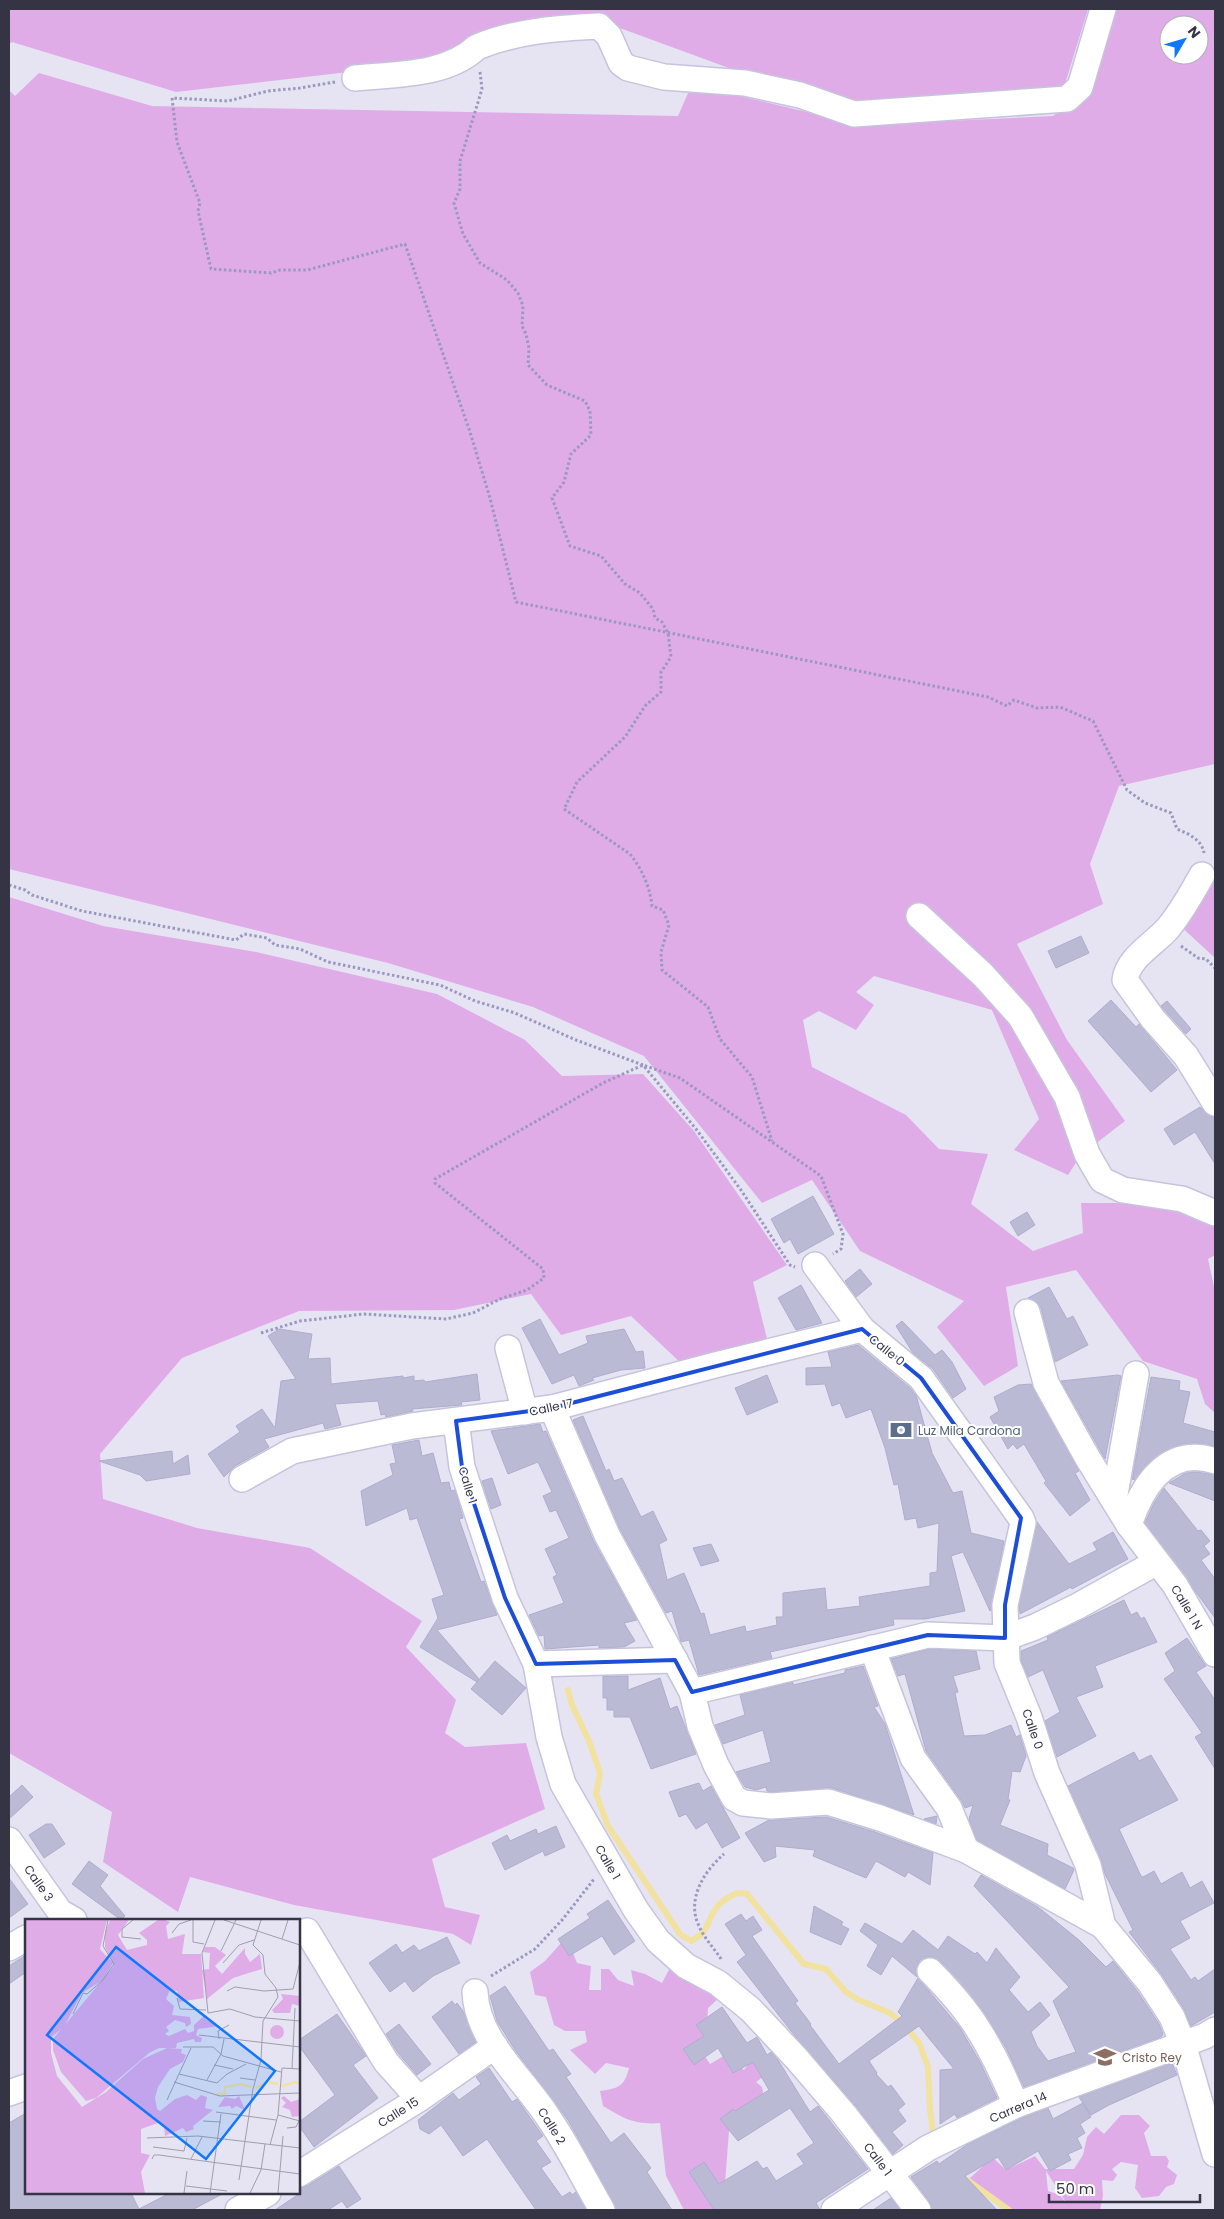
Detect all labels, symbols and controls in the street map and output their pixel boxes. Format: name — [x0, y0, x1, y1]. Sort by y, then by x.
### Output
north arrow — [1159, 15, 1209, 65]
text: N — [1183, 22, 1205, 42]
street label: Calle 0 — [866, 1330, 908, 1370]
street label: Calle 17 — [528, 1394, 575, 1420]
bank icon: Luz Mila Cardona — [888, 1417, 914, 1443]
place label: Luz Mila Cardona — [918, 1422, 1021, 1439]
street label: Calle 1 — [454, 1464, 482, 1506]
street label: Calle 1 N — [1167, 1581, 1207, 1633]
street label: Calle 0 — [1018, 1707, 1048, 1751]
street label: Calle 1 — [591, 1841, 625, 1883]
street label: Calle 3 — [20, 1861, 58, 1905]
inset map — [25, 1919, 300, 2194]
school or university icon: Cristo Rey — [1092, 2044, 1118, 2070]
place label: Cristo Rey — [1122, 2049, 1182, 2066]
street label: Carrera 14 — [987, 2087, 1050, 2127]
street label: Calle 15 — [374, 2093, 422, 2131]
street label: Calle 2 — [534, 2104, 570, 2148]
street label: Calle 1 — [860, 2139, 896, 2179]
scale bar — [1049, 2172, 1200, 2204]
text: 50 m — [1056, 2178, 1094, 2199]

